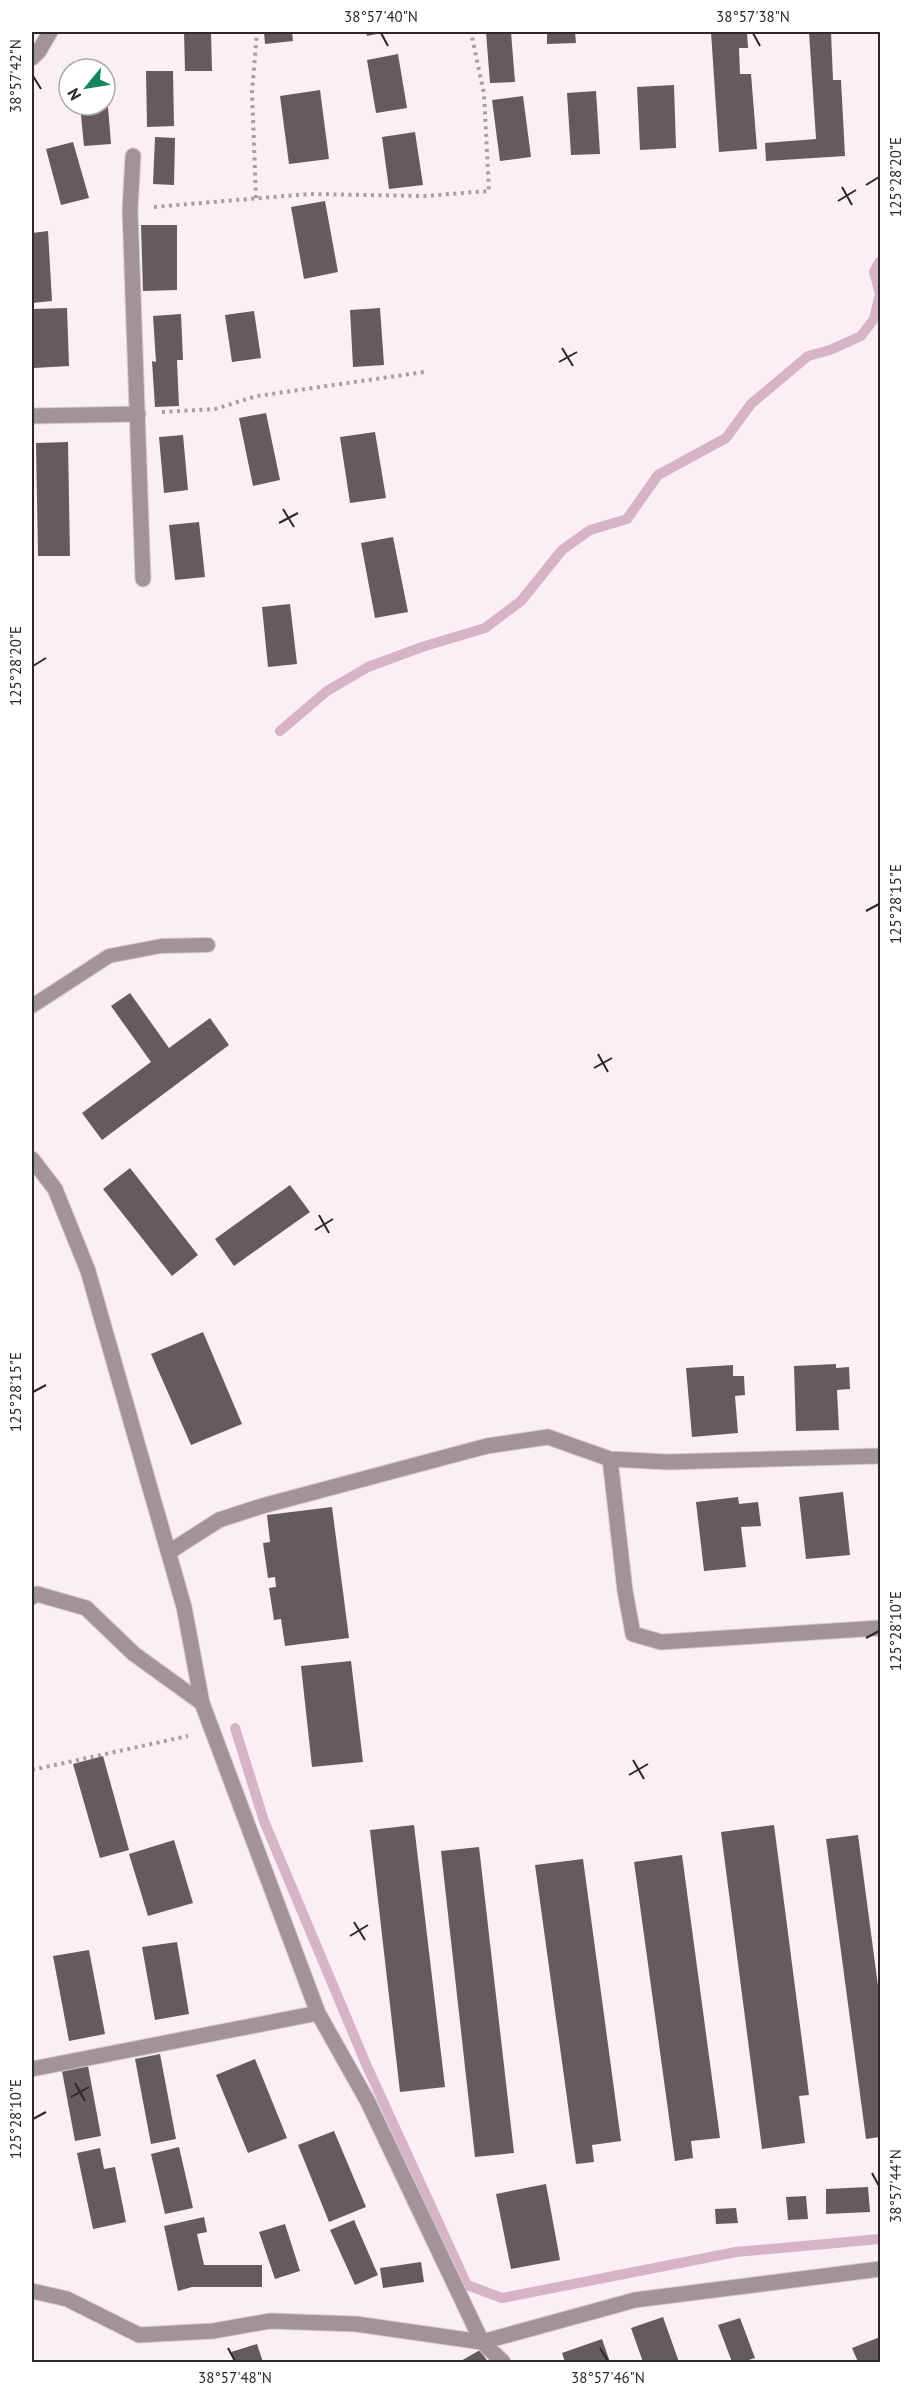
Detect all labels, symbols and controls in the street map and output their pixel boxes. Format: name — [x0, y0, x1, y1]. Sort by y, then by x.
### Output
text: 38°57'40"N — [344, 7, 418, 26]
text: 38°57'38"N — [716, 7, 790, 26]
text: 38°57'42"N — [6, 39, 25, 113]
north arrow — [57, 57, 117, 117]
text: N — [63, 85, 85, 104]
text: 125°28'20"E — [886, 137, 905, 217]
text: 125°28'20"E — [6, 626, 25, 706]
text: 125°28'15"E — [886, 864, 905, 944]
text: 125°28'15"E — [6, 1352, 25, 1432]
text: 125°28'10"E — [886, 1591, 905, 1671]
text: 125°28'10"E — [6, 2079, 25, 2159]
text: 38°57'44"N — [886, 2149, 905, 2223]
text: 38°57'48"N — [198, 2368, 272, 2387]
text: 38°57'46"N — [571, 2368, 645, 2387]

